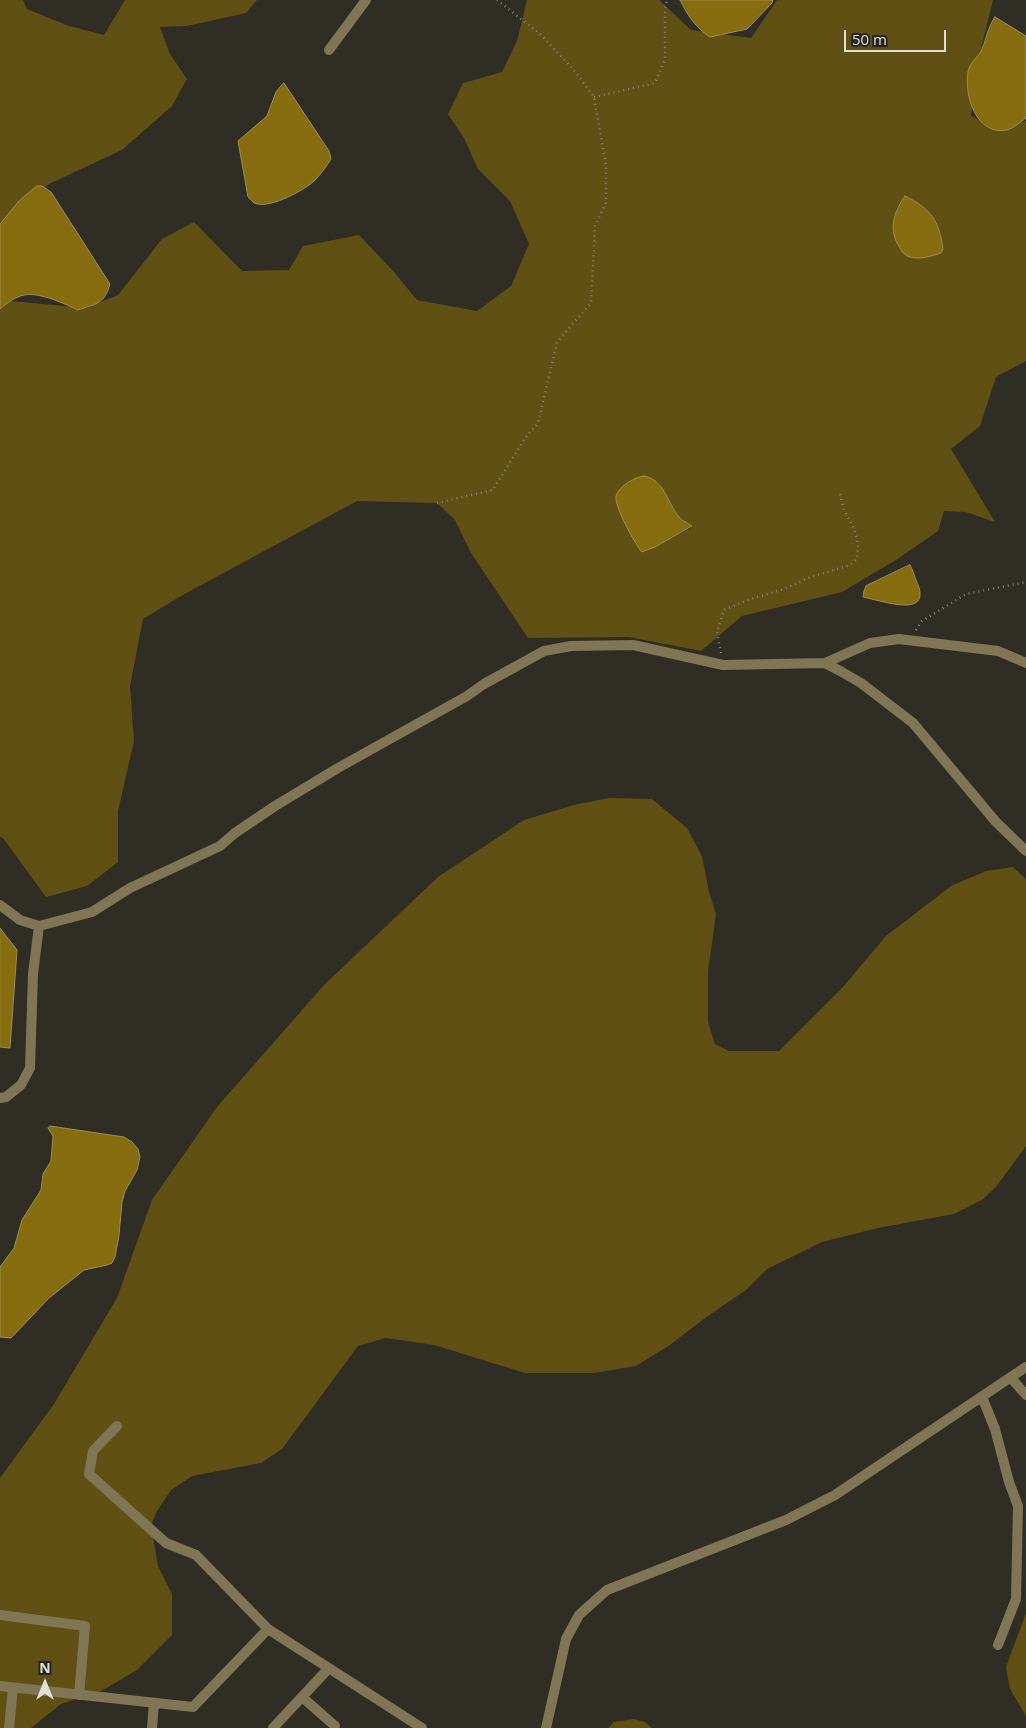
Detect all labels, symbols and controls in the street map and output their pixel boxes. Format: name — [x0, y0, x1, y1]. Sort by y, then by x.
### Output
scale bar — [846, 20, 948, 52]
text: 50 m — [852, 29, 887, 49]
north arrow — [20, 1658, 70, 1708]
text: N — [39, 1658, 51, 1677]

